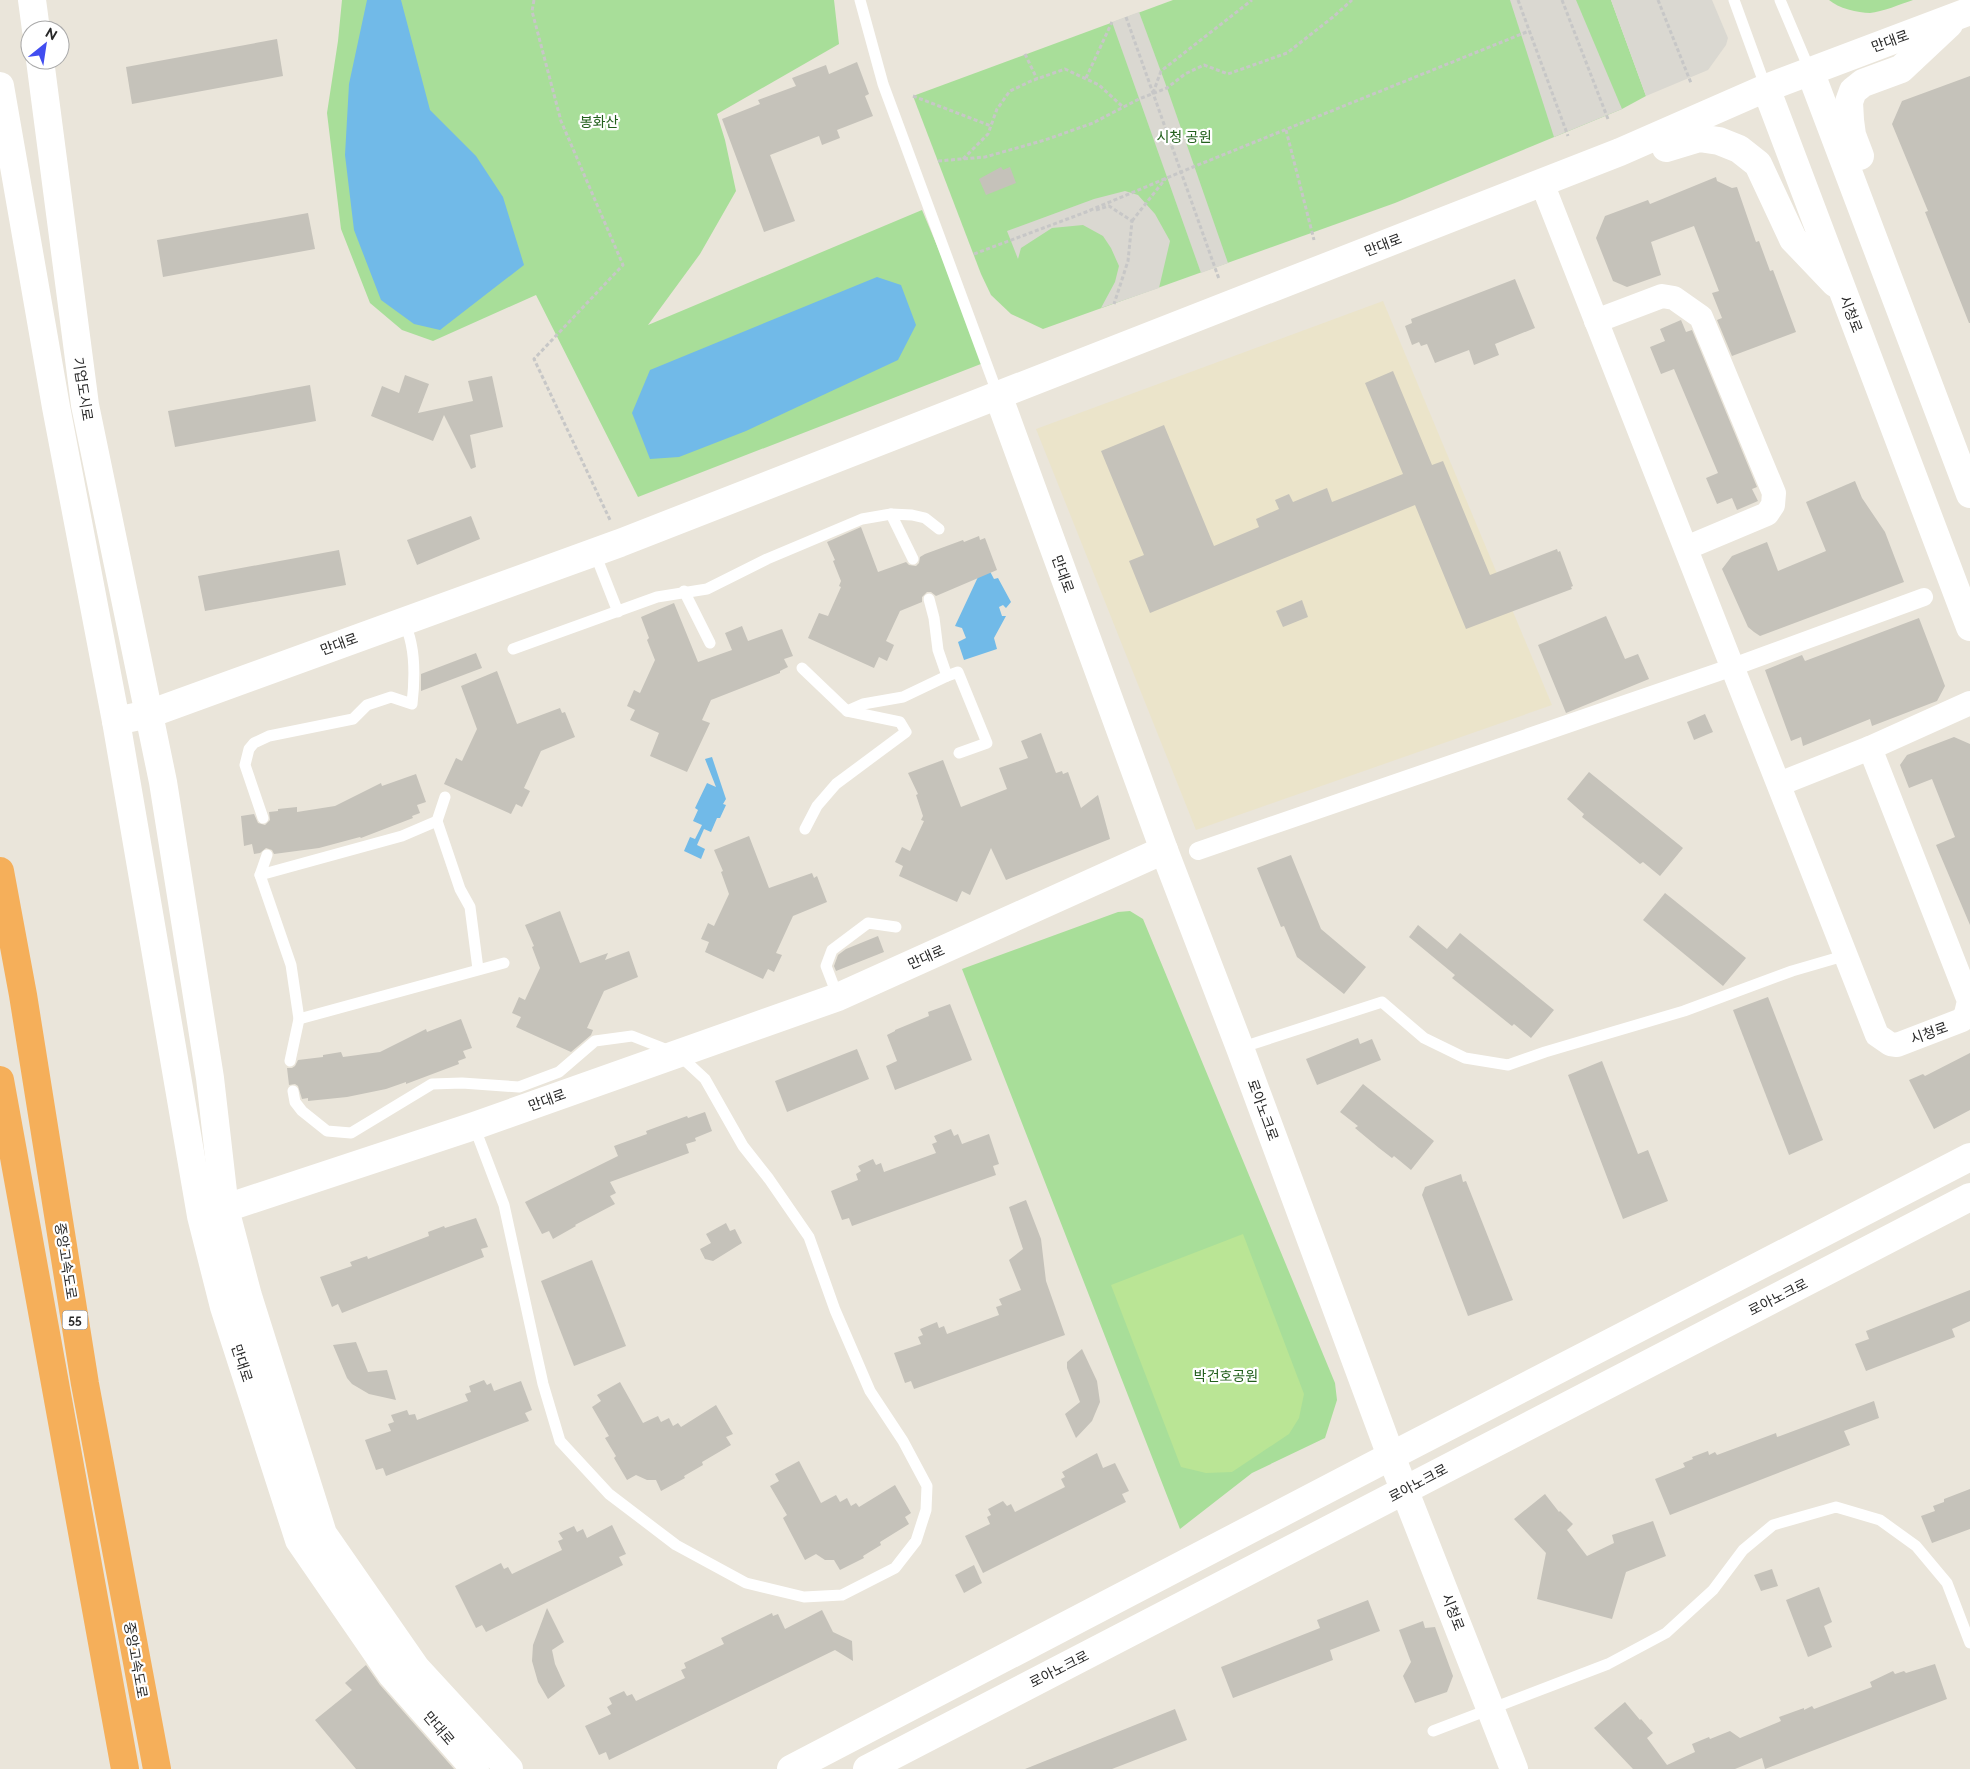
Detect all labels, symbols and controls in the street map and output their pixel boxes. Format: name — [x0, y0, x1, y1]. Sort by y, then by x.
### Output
north arrow — [20, 20, 70, 70]
text: N — [43, 24, 60, 43]
street label: 만대로 — [1869, 27, 1911, 55]
park label: 봉화산 — [580, 114, 618, 130]
park label: 시청 공원 — [1156, 129, 1212, 145]
street label: 만대로 — [1362, 231, 1404, 259]
street label: 시청로 — [1837, 293, 1865, 335]
street label: 기업도시로 — [70, 356, 96, 422]
street label: 만대로 — [1049, 553, 1077, 595]
street label: 만대로 — [318, 630, 360, 658]
street label: 만대로 — [905, 942, 947, 972]
street label: 시청로 — [1908, 1019, 1950, 1047]
street label: 로아노크로 — [1244, 1077, 1282, 1143]
street label: 만대로 — [526, 1086, 568, 1114]
street label: 중앙고속도로 — [52, 1222, 80, 1301]
street label: 로아노크로 — [1746, 1275, 1810, 1319]
road number: 55 — [62, 1310, 88, 1330]
street label: 만대로 — [228, 1342, 256, 1384]
park label: 박건호공원 — [1194, 1368, 1258, 1384]
street label: 로아노크로 — [1386, 1461, 1450, 1505]
street label: 시청로 — [1439, 1591, 1467, 1633]
street label: 중앙고속도로 — [121, 1621, 151, 1700]
street label: 로아노크로 — [1027, 1647, 1091, 1691]
street label: 만대로 — [420, 1708, 458, 1748]

